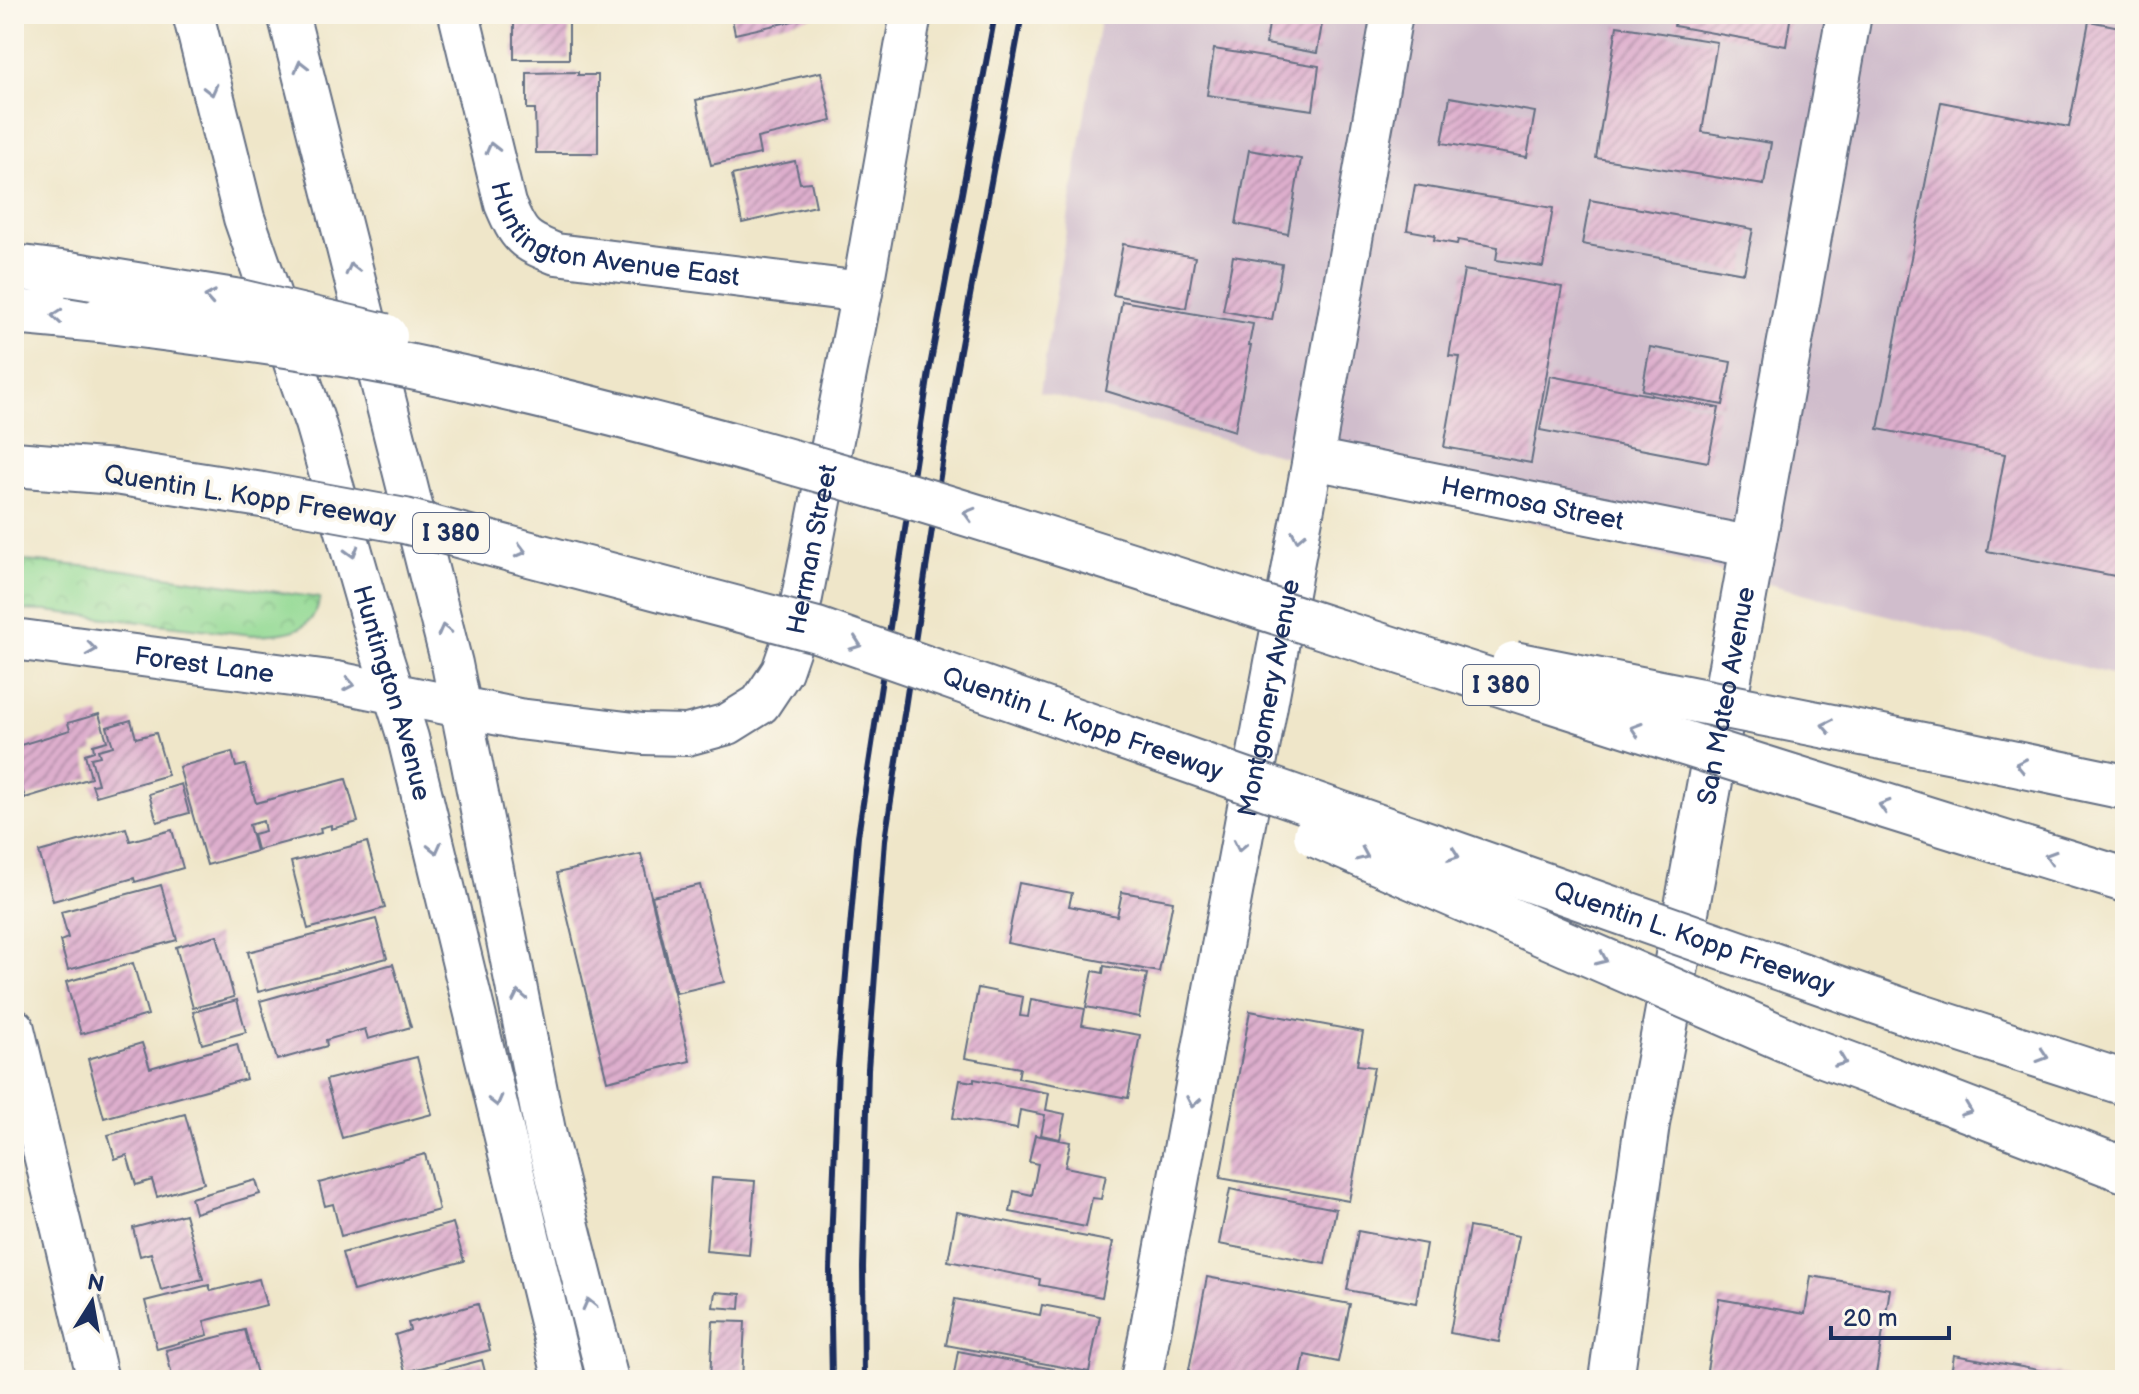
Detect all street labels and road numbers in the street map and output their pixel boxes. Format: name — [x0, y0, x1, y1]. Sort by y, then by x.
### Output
street label: Huntington Avenue East — [483, 179, 741, 294]
street label: Quentin L. Kopp Freeway — [102, 459, 398, 536]
street label: Herman Street — [781, 462, 845, 637]
street label: Hermosa Street — [1438, 471, 1626, 538]
road number: I 380 — [413, 513, 489, 553]
street label: Montgomery Avenue — [1233, 577, 1307, 819]
street label: Huntington Avenue — [345, 582, 437, 804]
street label: San Mateo Avenue — [1692, 584, 1762, 807]
street label: Forest Lane — [132, 641, 276, 690]
street label: Quentin L. Kopp Freeway — [938, 661, 1227, 788]
road number: I 380 — [1463, 665, 1539, 705]
street label: Quentin L. Kopp Freeway — [1549, 876, 1838, 1003]

